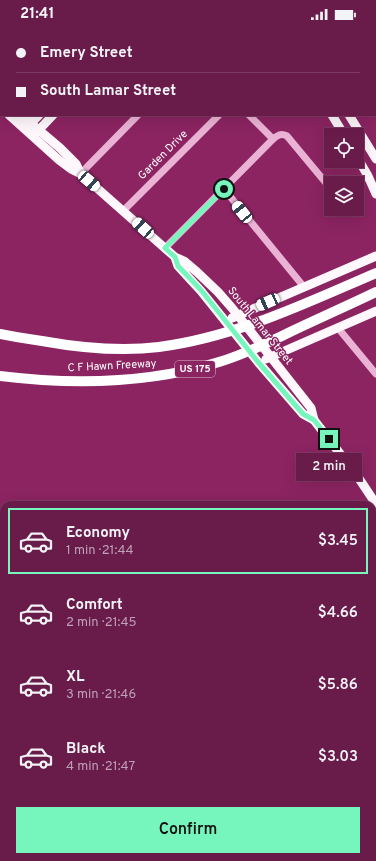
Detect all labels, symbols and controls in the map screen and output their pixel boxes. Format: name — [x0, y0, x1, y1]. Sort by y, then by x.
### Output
text: 21:41 — [20, 5, 54, 24]
text: Emery Street — [40, 44, 133, 63]
text: South Lamar Street — [40, 82, 176, 101]
street label: Garden Drive — [135, 127, 191, 183]
map controls — [324, 128, 364, 216]
button: locate — [324, 128, 364, 168]
car — [76, 169, 102, 193]
button: layers — [324, 176, 364, 216]
route start — [215, 180, 233, 198]
car — [230, 199, 254, 225]
car — [130, 216, 156, 240]
street label: South Lamar Street — [224, 284, 296, 368]
car — [255, 292, 281, 312]
street label: C F Hawn Freeway — [67, 357, 157, 375]
road number: US 175 — [175, 361, 215, 377]
route end — [320, 430, 338, 448]
callout: 2 min — [296, 453, 362, 481]
text: 2 min — [312, 459, 346, 475]
icon: car — [18, 523, 54, 559]
text: Economy — [66, 524, 130, 543]
text: $3.45 — [318, 532, 358, 551]
text: 1 min · 21:44 — [66, 543, 134, 559]
icon: car — [18, 595, 54, 631]
text: Comfort — [66, 596, 123, 615]
text: $4.66 — [318, 604, 358, 623]
text: 2 min · 21:45 — [66, 615, 137, 631]
icon: car — [18, 667, 54, 703]
text: XL — [66, 668, 84, 687]
text: $5.86 — [318, 676, 358, 695]
text: 3 min · 21:46 — [66, 687, 136, 703]
icon: car — [18, 739, 54, 775]
text: Black — [66, 740, 106, 759]
text: $3.03 — [318, 748, 358, 767]
text: 4 min · 21:47 — [66, 759, 135, 775]
button: Confirm — [16, 807, 360, 853]

